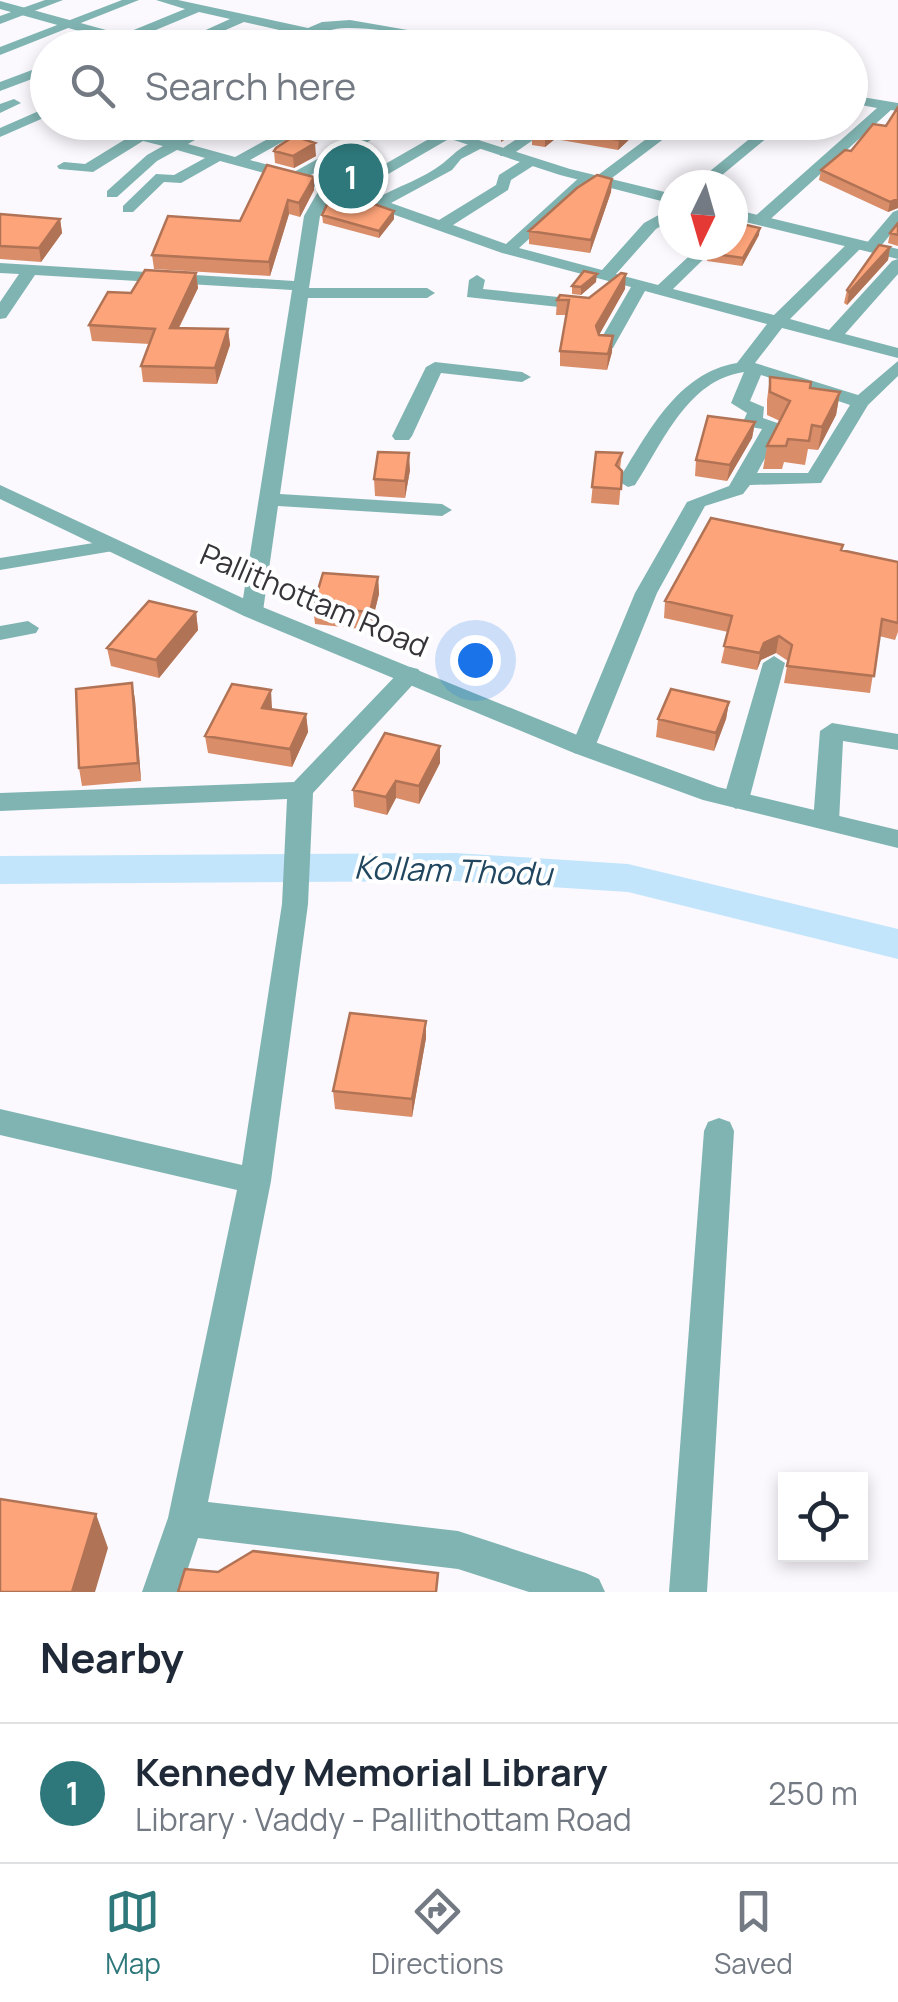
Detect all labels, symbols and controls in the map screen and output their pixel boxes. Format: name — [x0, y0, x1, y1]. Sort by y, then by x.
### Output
search box — [30, 30, 868, 140]
icon: search — [65, 58, 120, 113]
text: Search here — [145, 59, 356, 111]
pin: 1 — [318, 138, 384, 214]
north arrow — [658, 170, 748, 260]
street label: Pallithottam Road — [194, 533, 435, 666]
your location — [450, 635, 501, 686]
water label: Kollam Thodu — [353, 845, 556, 896]
map controls — [778, 1472, 868, 1562]
button: locate — [778, 1472, 868, 1562]
text: Nearby — [40, 1628, 184, 1686]
text: Kennedy Memorial Library — [135, 1745, 608, 1797]
text: 1 — [65, 1771, 80, 1815]
text: 250 m — [768, 1771, 858, 1815]
text: Library · Vaddy - Pallithottam Road — [135, 1797, 632, 1841]
tab: Map — [105, 1884, 161, 1982]
tab: Directions — [371, 1884, 504, 1982]
tab: Saved — [714, 1884, 793, 1982]

